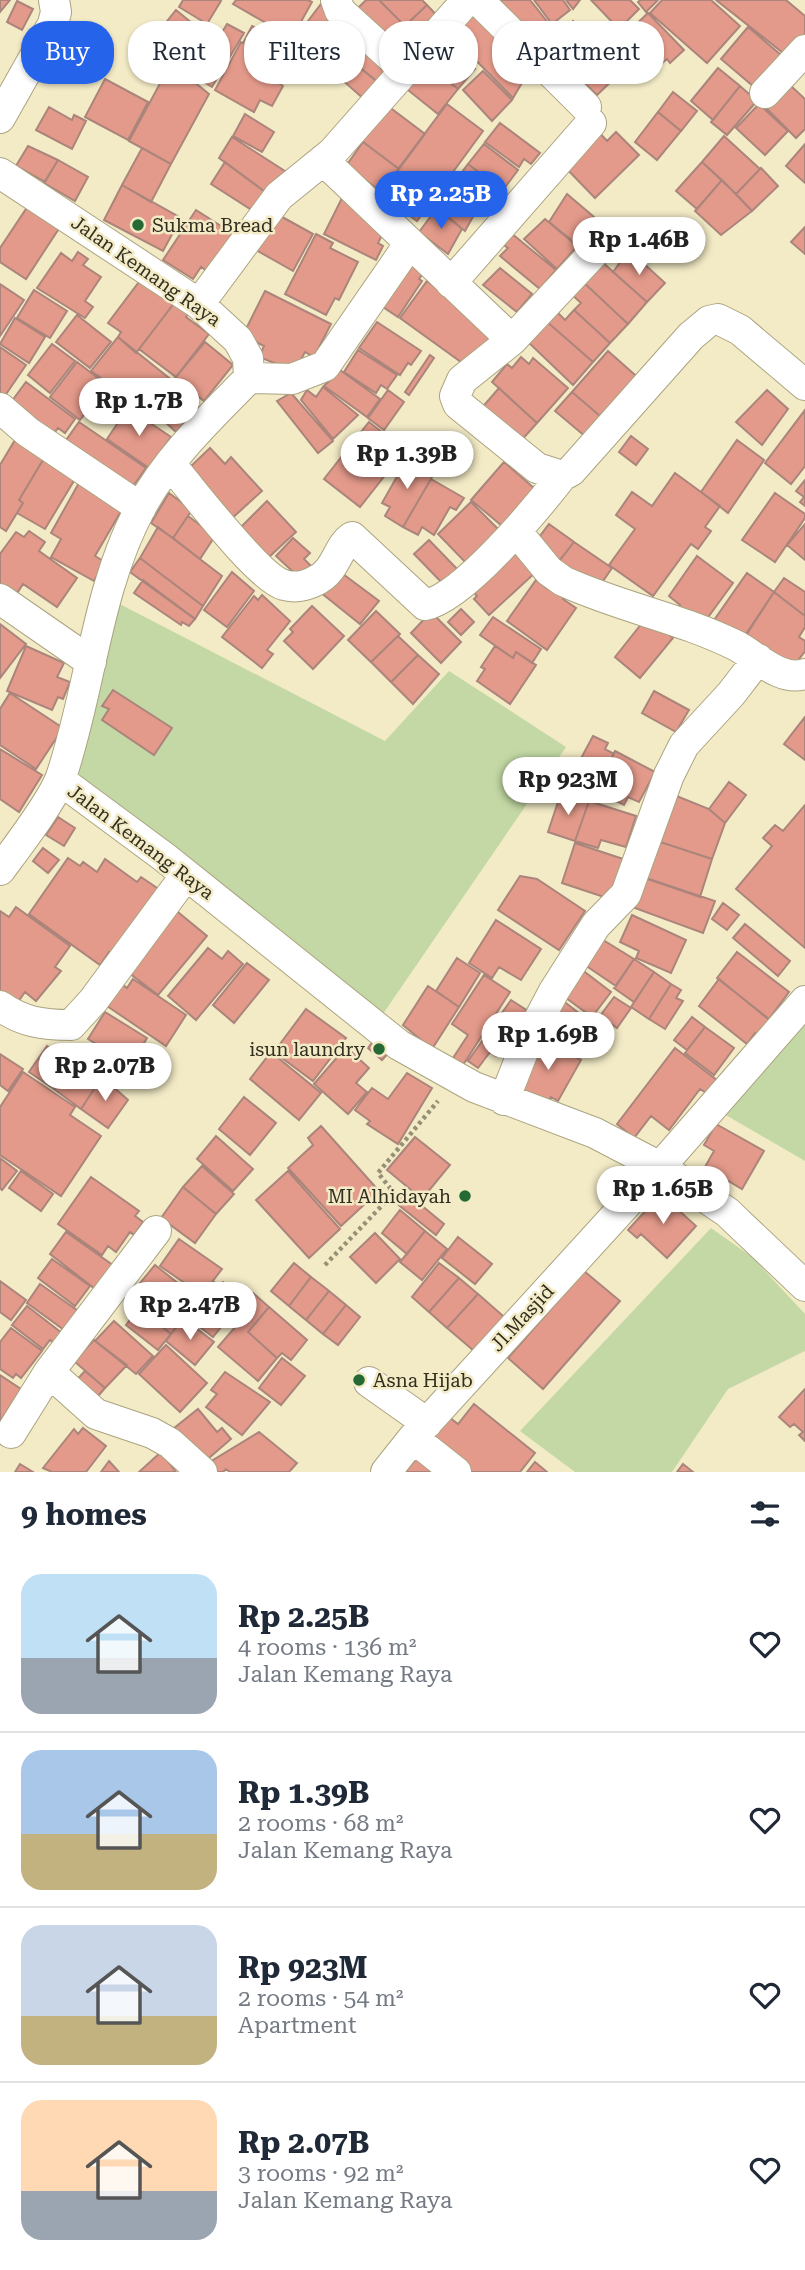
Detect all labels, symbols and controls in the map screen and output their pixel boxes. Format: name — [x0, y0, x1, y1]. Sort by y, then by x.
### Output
chip: Buy — [21, 21, 114, 84]
chip: Rent — [128, 21, 230, 84]
chip: Filters — [244, 21, 365, 84]
chip: New — [379, 21, 478, 84]
chip: Apartment — [492, 21, 664, 84]
pin: Rp 2.25B — [369, 172, 513, 231]
text: Rp 2.25B — [391, 180, 491, 207]
street label: Jalan Kemang Raya — [67, 211, 226, 332]
place label: Sukma Bread — [152, 214, 273, 237]
marker: Sukma Bread — [130, 217, 146, 233]
pin: Rp 1.46B — [567, 218, 711, 277]
text: Rp 1.46B — [589, 226, 689, 253]
pin: Rp 1.7B — [74, 378, 204, 438]
text: Rp 1.7B — [95, 387, 183, 414]
pin: Rp 1.39B — [335, 432, 479, 491]
text: Rp 1.39B — [357, 440, 457, 467]
pin: Rp 923M — [503, 758, 633, 817]
text: Rp 923M — [518, 766, 618, 793]
street label: Jalan Kemang Raya — [63, 780, 219, 905]
pin: Rp 1.69B — [476, 1012, 620, 1072]
text: Rp 1.69B — [498, 1021, 598, 1048]
place label: isun laundry — [249, 1038, 366, 1061]
marker: isun laundry — [371, 1041, 387, 1057]
pin: Rp 2.07B — [33, 1044, 177, 1103]
text: Rp 2.07B — [55, 1052, 155, 1079]
pin: Rp 1.65B — [591, 1166, 735, 1226]
text: Rp 1.65B — [613, 1175, 713, 1202]
place label: MI Alhidayah — [328, 1185, 451, 1208]
marker: MI Alhidayah — [457, 1188, 473, 1204]
street label: Jl.Masjid — [485, 1280, 559, 1356]
pin: Rp 2.47B — [118, 1282, 262, 1342]
text: Rp 2.47B — [140, 1291, 240, 1318]
place label: Asna Hijab — [373, 1369, 473, 1392]
marker: Asna Hijab — [351, 1372, 367, 1388]
icon: filters — [746, 1495, 784, 1533]
text: 9 homes — [21, 1497, 147, 1532]
text: Rp 2.25B — [238, 1599, 370, 1634]
icon: home — [77, 1602, 161, 1686]
icon: heart — [746, 1625, 784, 1663]
text: 4 rooms · 136 m² — [238, 1634, 416, 1661]
text: Jalan Kemang Raya — [238, 1661, 452, 1688]
text: Rp 1.39B — [238, 1775, 370, 1810]
icon: home — [77, 1778, 161, 1862]
icon: heart — [746, 1801, 784, 1839]
text: 2 rooms · 68 m² — [238, 1810, 404, 1837]
text: Jalan Kemang Raya — [238, 1837, 452, 1864]
text: Rp 923M — [238, 1950, 367, 1985]
icon: home — [77, 1953, 161, 2037]
icon: heart — [746, 1976, 784, 2014]
text: 2 rooms · 54 m² — [238, 1985, 404, 2012]
text: Apartment — [238, 2012, 357, 2039]
text: Rp 2.07B — [238, 2125, 370, 2160]
icon: home — [77, 2128, 161, 2212]
icon: heart — [746, 2151, 784, 2189]
text: 3 rooms · 92 m² — [238, 2160, 404, 2187]
text: Jalan Kemang Raya — [238, 2187, 452, 2214]

